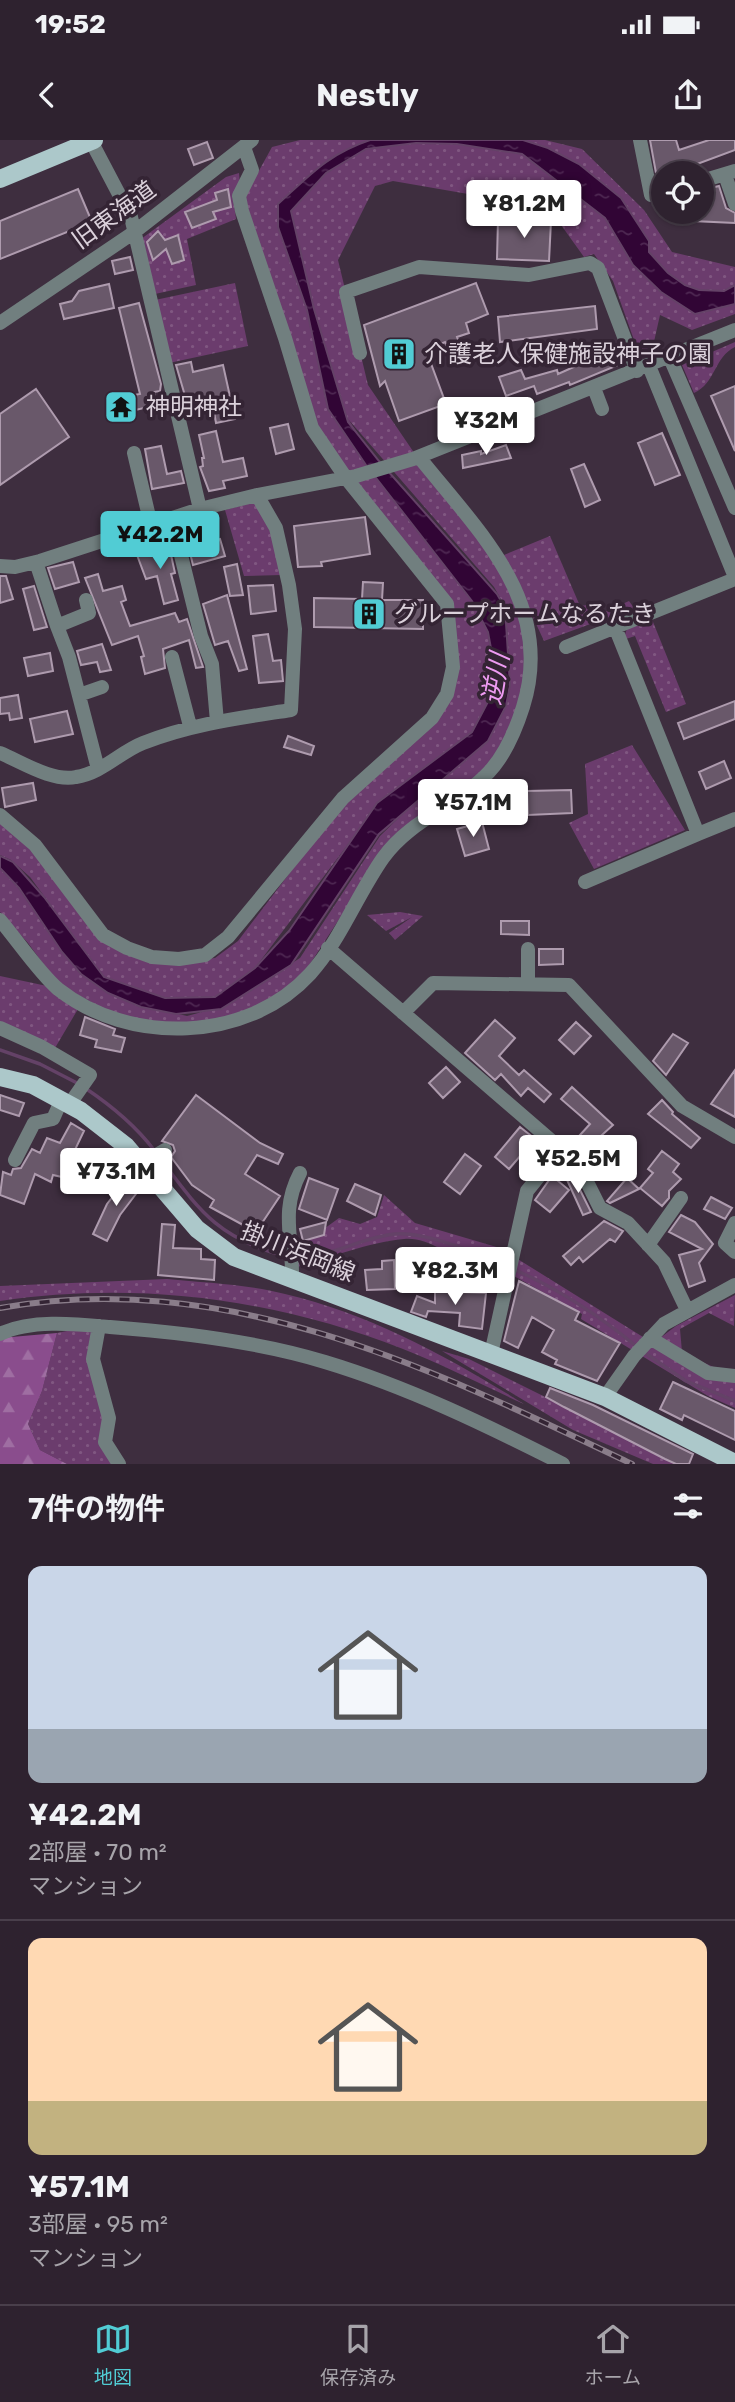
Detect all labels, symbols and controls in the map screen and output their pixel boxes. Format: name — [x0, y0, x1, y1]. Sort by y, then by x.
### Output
text: 19:52 — [35, 9, 106, 40]
icon: back — [28, 76, 66, 114]
text: Nestly — [316, 76, 419, 114]
icon: share — [669, 76, 707, 114]
map controls — [651, 161, 714, 224]
button: locate — [651, 161, 714, 224]
street label: 旧東海道 — [67, 175, 161, 255]
pin: ¥81.2M — [467, 181, 581, 240]
text: ¥81.2M — [482, 189, 566, 217]
building icon: 介護老人保健施設神子の園 — [380, 335, 418, 373]
place label: 介護老人保健施設神子の園 — [424, 340, 712, 368]
temple icon: 神明神社 — [102, 388, 140, 426]
place label: 神明神社 — [146, 393, 242, 421]
pin: ¥32M — [445, 398, 527, 457]
text: ¥32M — [454, 406, 519, 434]
pin: ¥42.2M — [103, 512, 217, 571]
text: ¥42.2M — [116, 520, 204, 548]
building icon: グループホームなるたき — [350, 595, 388, 633]
place label: グループホームなるたき — [394, 600, 656, 628]
water label: 逆川 — [476, 648, 516, 707]
pin: ¥57.1M — [416, 780, 530, 839]
text: ¥57.1M — [434, 788, 512, 816]
pin: ¥52.5M — [521, 1136, 635, 1195]
text: ¥52.5M — [535, 1144, 621, 1172]
pin: ¥73.1M — [59, 1149, 173, 1208]
text: ¥73.1M — [76, 1157, 156, 1185]
street label: 掛川浜岡線 — [237, 1217, 359, 1287]
pin: ¥82.3M — [398, 1248, 512, 1307]
text: ¥82.3M — [411, 1256, 499, 1284]
icon: filters — [669, 1487, 707, 1525]
text: 7件の物件 — [28, 1491, 165, 1527]
icon: home — [305, 1612, 431, 1738]
text: ¥42.2M — [28, 1797, 142, 1833]
text: 2部屋 · 70 m² — [28, 1838, 167, 1866]
text: マンション — [28, 1872, 143, 1900]
icon: home — [305, 1984, 431, 2110]
text: ¥57.1M — [28, 2169, 130, 2205]
text: 3部屋 · 95 m² — [28, 2210, 168, 2238]
text: マンション — [28, 2244, 143, 2272]
tab: 地図 — [94, 2320, 132, 2389]
tab: 保存済み — [320, 2320, 396, 2389]
tab: ホーム — [584, 2320, 641, 2389]

